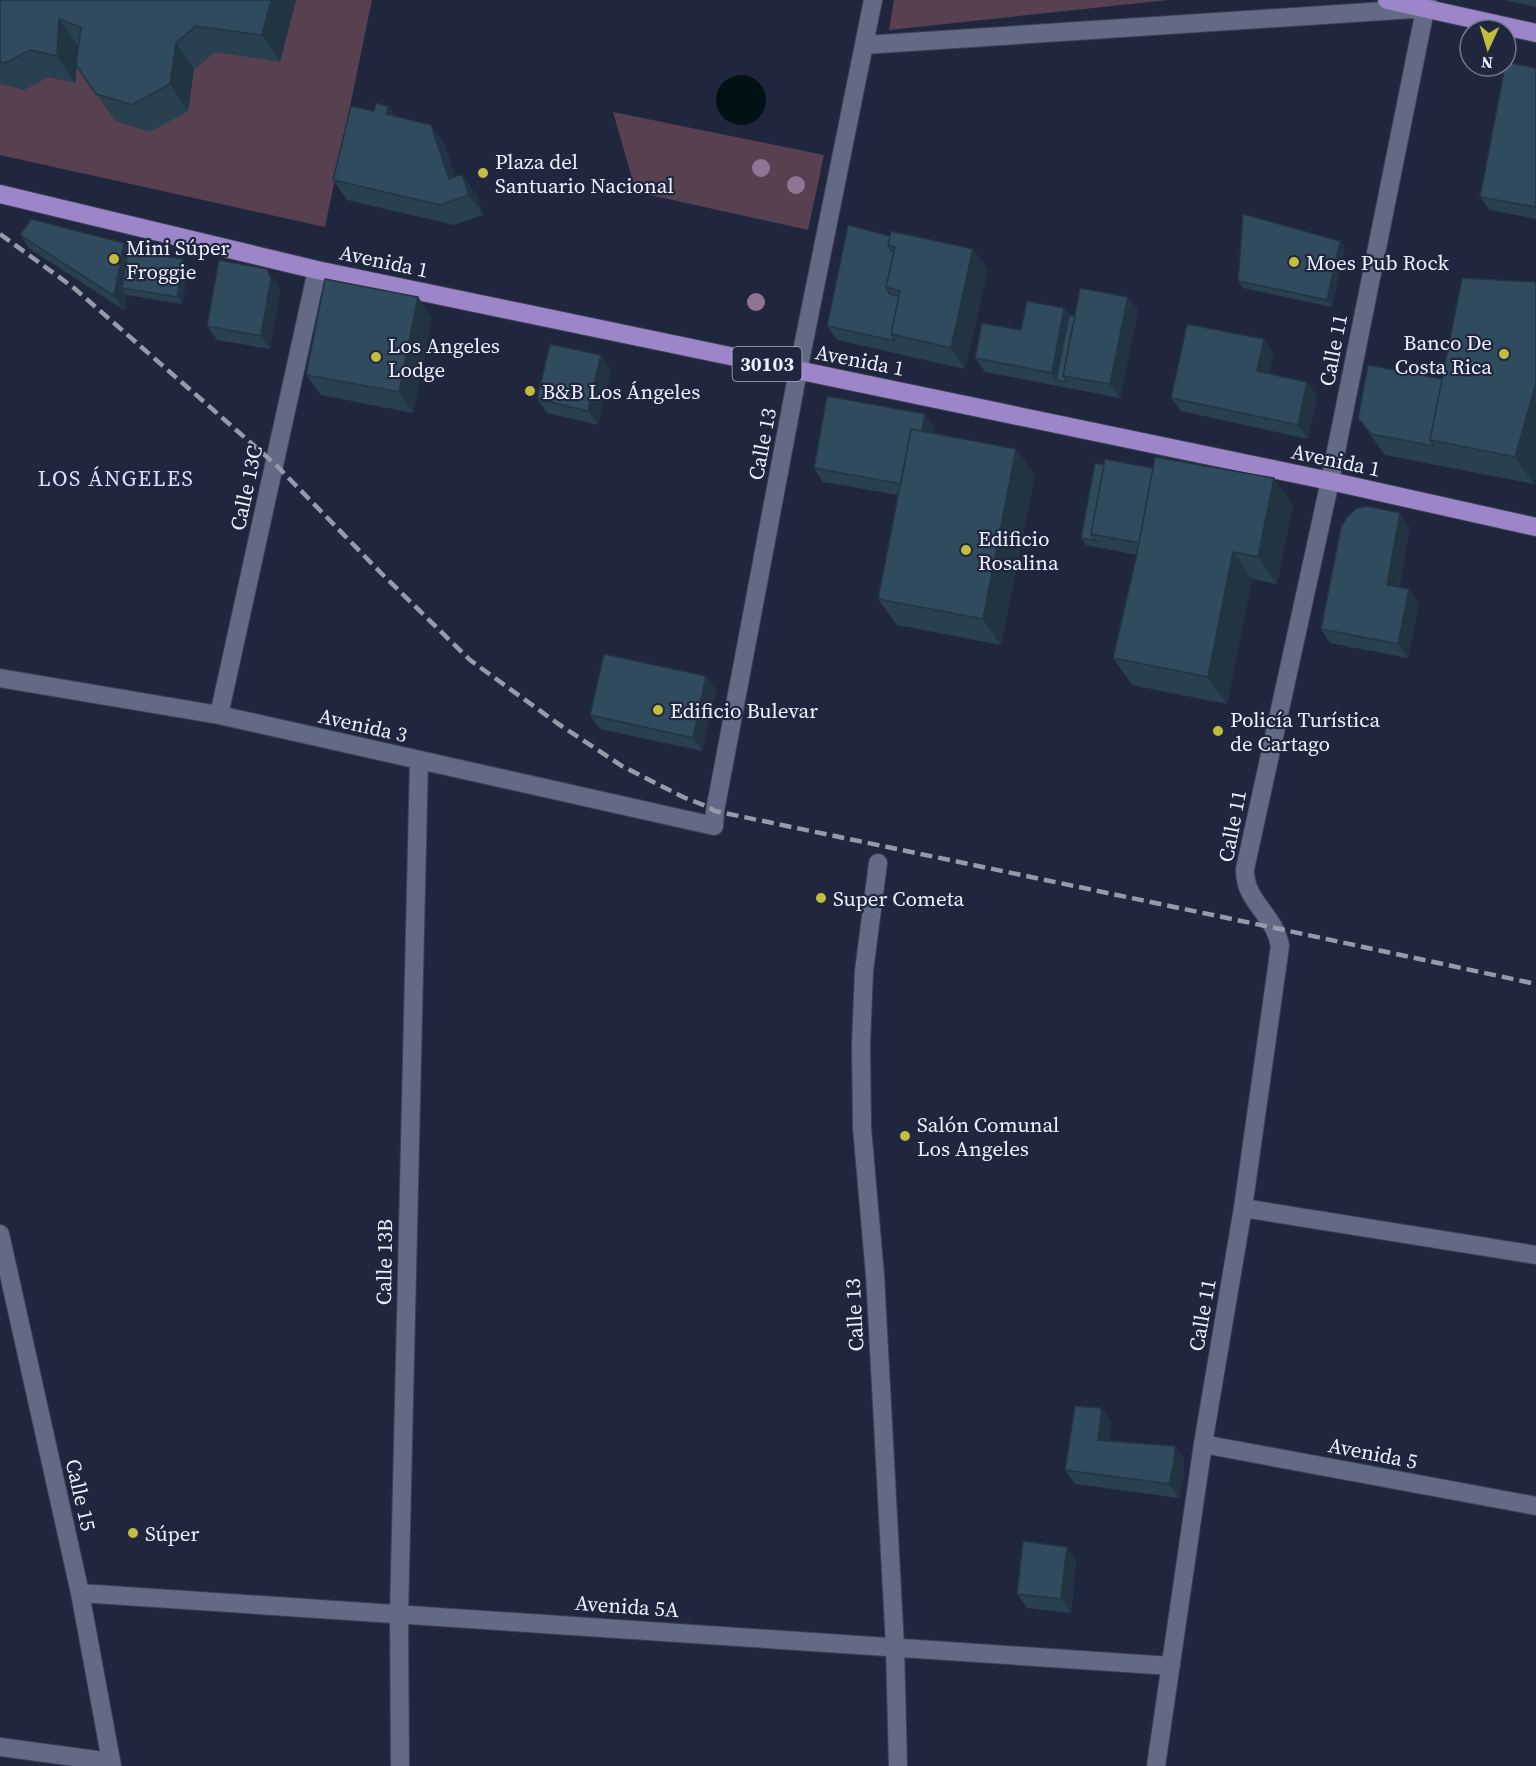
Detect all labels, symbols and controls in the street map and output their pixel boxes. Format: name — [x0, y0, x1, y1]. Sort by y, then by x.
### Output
north arrow — [1458, 18, 1518, 78]
text: N — [1480, 52, 1494, 74]
place label: Plaza del Santuario Nacional — [495, 147, 674, 200]
marker: Plaza del Santuario Nacional — [476, 166, 490, 180]
place label: Mini Súper Froggie — [126, 233, 230, 286]
street label: Avenida 1 — [337, 237, 431, 285]
place label: Moes Pub Rock — [1306, 248, 1449, 277]
marker: Mini Súper Froggie — [107, 252, 121, 266]
marker: Moes Pub Rock — [1287, 255, 1301, 269]
street label: Calle 11 — [1312, 311, 1354, 389]
place label: Banco De Costa Rica — [1395, 328, 1492, 381]
place label: Los Angeles Lodge — [388, 331, 500, 384]
street label: Avenida 1 — [813, 337, 907, 383]
road number: 30103 — [732, 347, 801, 381]
marker: Banco De Costa Rica — [1497, 347, 1511, 361]
marker: Los Angeles Lodge — [369, 350, 383, 364]
place label: B&B Los Ángeles — [542, 377, 700, 406]
marker: B&B Los Ángeles — [523, 384, 537, 398]
street label: Calle 13 — [741, 405, 783, 483]
street label: Avenida 1 — [1289, 436, 1383, 484]
street label: Calle 13C — [223, 443, 269, 533]
district label: LOS ÁNGELES — [38, 463, 194, 493]
place label: Edificio Rosalina — [978, 524, 1059, 577]
marker: Edificio Rosalina — [959, 543, 973, 557]
place label: Edificio Bulevar — [670, 696, 818, 725]
street label: Avenida 3 — [316, 701, 410, 749]
marker: Edificio Bulevar — [651, 703, 665, 717]
place label: Policía Turística de Cartago — [1230, 705, 1381, 758]
marker: Policía Turística de Cartago — [1211, 724, 1225, 738]
street label: Calle 11 — [1211, 787, 1253, 865]
place label: Super Cometa — [833, 884, 965, 913]
marker: Super Cometa — [814, 891, 828, 905]
place label: Salón Comunal Los Angeles — [917, 1110, 1059, 1163]
marker: Salón Comunal Los Angeles — [898, 1129, 912, 1143]
street label: Calle 13B — [369, 1219, 399, 1305]
street label: Calle 11 — [1181, 1277, 1223, 1353]
street label: Calle 13 — [838, 1278, 870, 1352]
street label: Avenida 5 — [1326, 1430, 1420, 1476]
street label: Calle 15 — [59, 1456, 103, 1534]
place label: Súper — [145, 1519, 200, 1548]
marker: Súper — [126, 1526, 140, 1540]
street label: Avenida 5A — [574, 1588, 680, 1624]

